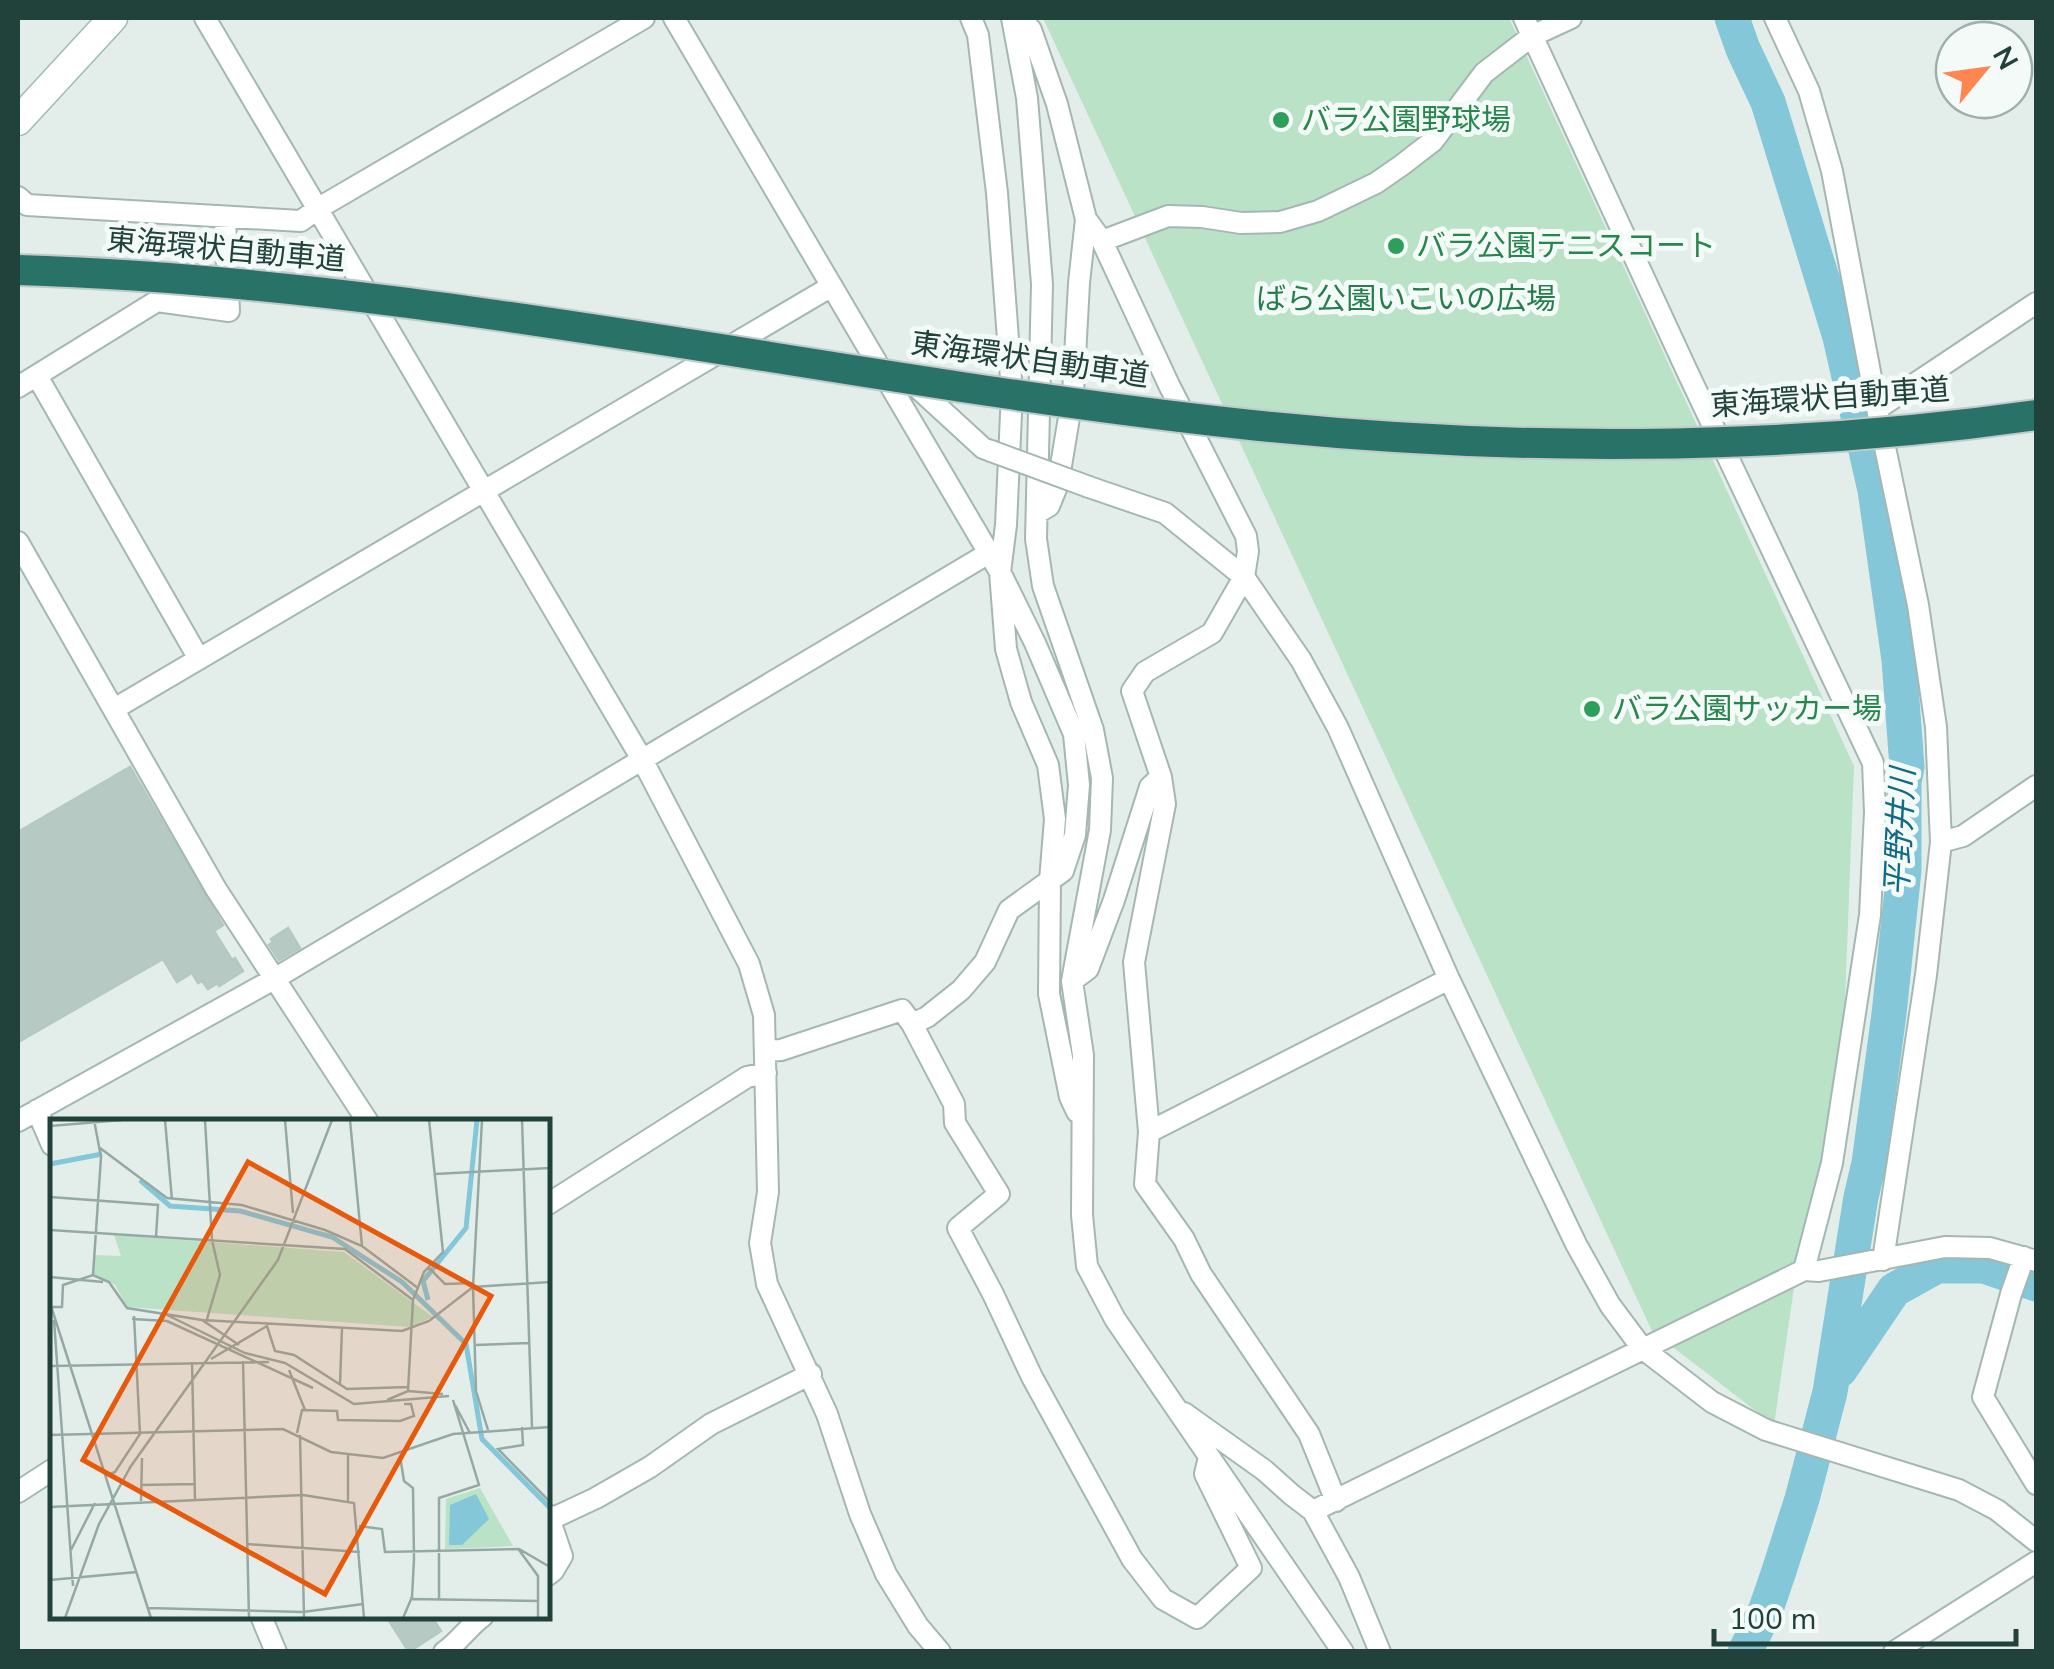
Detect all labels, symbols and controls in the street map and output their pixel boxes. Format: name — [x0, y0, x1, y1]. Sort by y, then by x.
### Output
north arrow — [1934, 20, 2034, 120]
text: N — [1983, 40, 2027, 77]
place label: バラ公園野球場 — [1301, 100, 1511, 141]
marker: バラ公園野球場 — [1270, 109, 1292, 131]
street label: 東海環状自動車道 — [105, 219, 347, 281]
place label: バラ公園テニスコート — [1416, 226, 1716, 267]
marker: バラ公園テニスコート — [1385, 235, 1407, 257]
park label: ばら公園いこいの広場 — [1256, 279, 1556, 320]
street label: 東海環状自動車道 — [908, 323, 1152, 397]
street label: 東海環状自動車道 — [1709, 369, 1951, 427]
place label: バラ公園サッカー場 — [1612, 689, 1882, 730]
marker: バラ公園サッカー場 — [1581, 698, 1603, 720]
water label: 平野井川 — [1875, 764, 1925, 897]
inset map — [50, 1119, 550, 1619]
scale bar — [1714, 1584, 2016, 1646]
text: 100 m — [1729, 1599, 1816, 1640]

